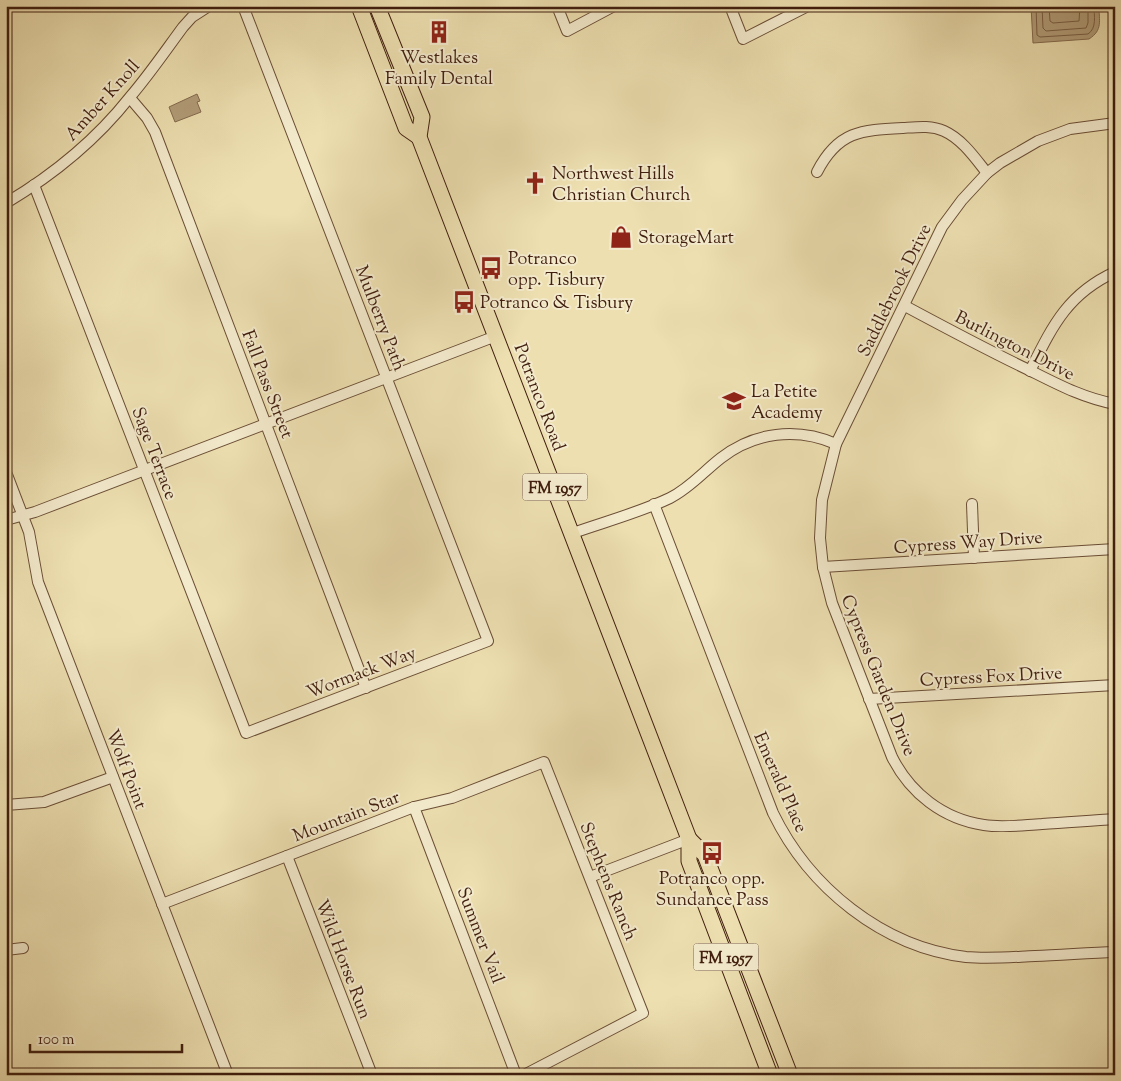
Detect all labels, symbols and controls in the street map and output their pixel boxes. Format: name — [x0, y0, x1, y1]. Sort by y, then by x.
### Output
building icon: Westlakes Family Dental — [426, 19, 452, 45]
place label: Westlakes Family Dental — [385, 46, 493, 93]
street label: Amber Knoll — [60, 55, 147, 148]
place label: Northwest Hills Christian Church — [552, 162, 691, 209]
church icon: Northwest Hills Christian Church — [522, 170, 548, 196]
street label: Saddlebrook Drive — [852, 220, 939, 362]
shop icon: StorageMart — [608, 224, 634, 250]
place label: StorageMart — [638, 226, 734, 252]
place label: Potranco opp. Tisbury — [508, 247, 605, 294]
bus stop icon: Potranco opp. Tisbury — [478, 255, 504, 281]
street label: Mulberry Path — [347, 262, 411, 376]
bus stop icon: Potranco & Tisbury — [451, 289, 477, 315]
place label: Potranco & Tisbury — [480, 291, 633, 317]
street label: Burlington Drive — [950, 305, 1079, 388]
street label: Fall Pass Street — [233, 327, 299, 443]
street label: Potranco Road — [506, 340, 571, 455]
place label: La Petite Academy — [751, 380, 823, 427]
school or university icon: La Petite Academy — [721, 388, 747, 414]
street label: Sage Terrace — [124, 404, 183, 504]
road number: FM 1957 — [522, 474, 588, 501]
street label: Cypress Way Drive — [893, 526, 1044, 562]
street label: Cypress Garden Drive — [833, 591, 921, 760]
street label: Wormack Way — [303, 641, 420, 707]
street label: Cypress Fox Drive — [919, 661, 1063, 695]
street label: Wolf Point — [98, 726, 152, 814]
street label: Emerald Place — [745, 728, 813, 837]
street label: Mountain Star — [289, 785, 404, 850]
street label: Stephens Ranch — [572, 819, 643, 945]
bus stop icon: Potranco opp. Sundance Pass — [699, 840, 725, 866]
place label: Potranco opp. Sundance Pass — [655, 867, 769, 914]
street label: Summer Vail — [449, 884, 509, 988]
street label: Wild Horse Run — [307, 896, 377, 1024]
road number: FM 1957 — [694, 944, 758, 970]
scale bar — [30, 1021, 182, 1053]
text: 100 m — [38, 1030, 75, 1051]

